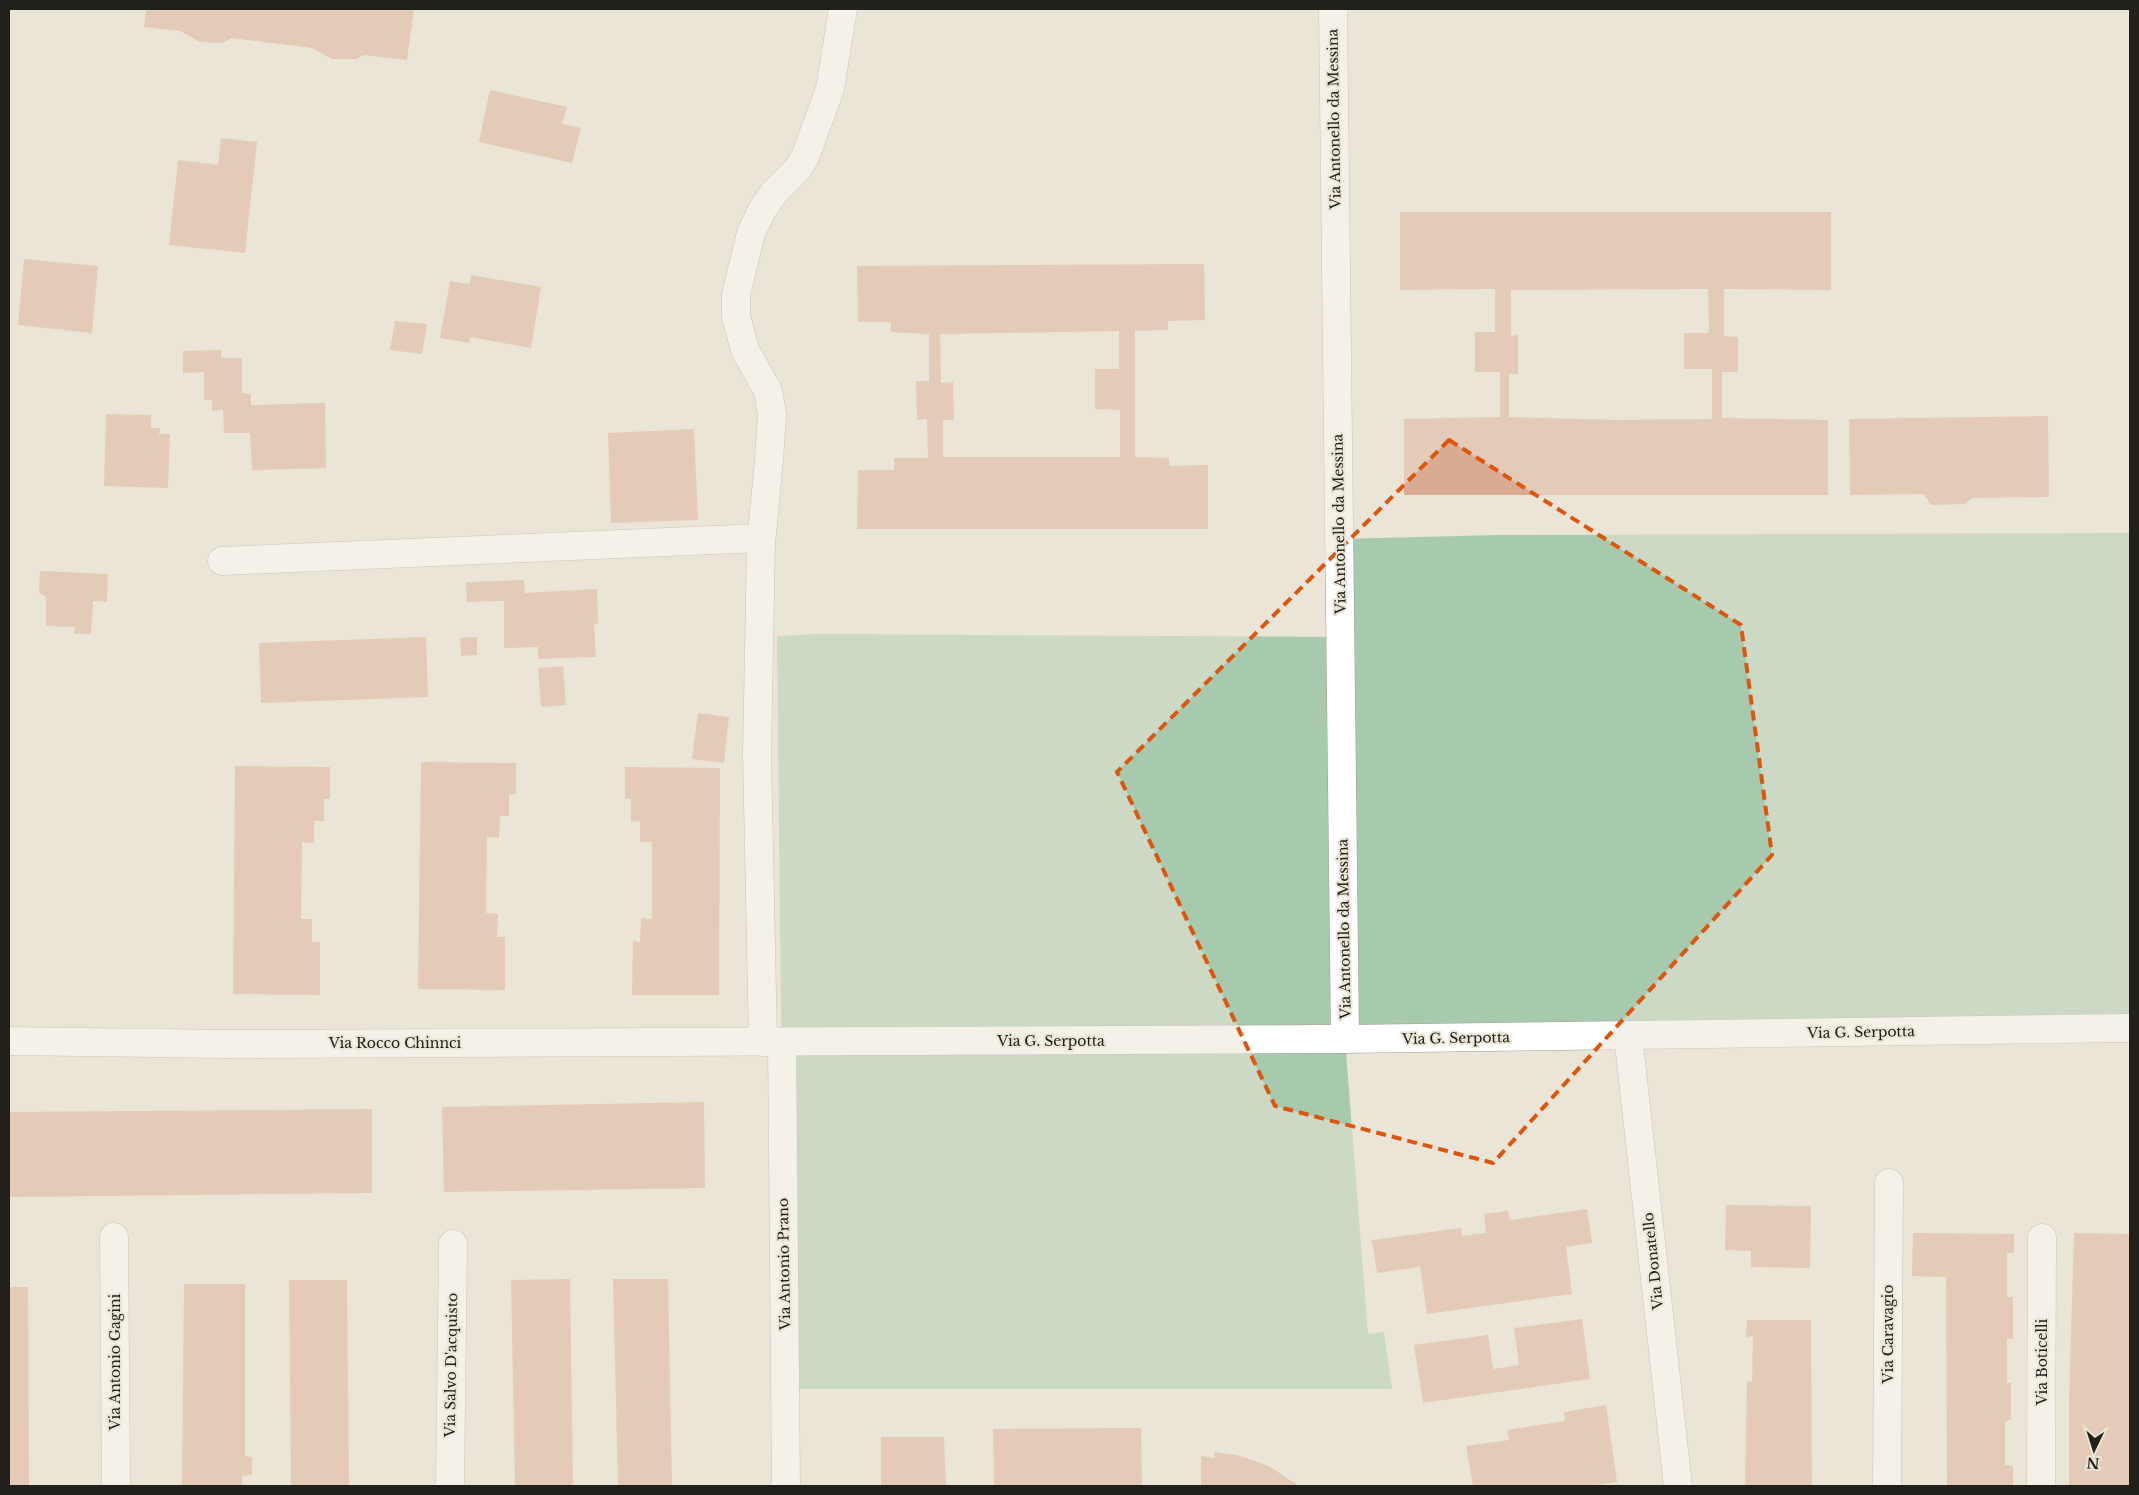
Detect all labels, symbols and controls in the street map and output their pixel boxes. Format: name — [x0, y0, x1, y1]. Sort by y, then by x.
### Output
street label: Via Antonello da Messina — [1323, 28, 1345, 210]
street label: Via Antonello da Messina — [1328, 433, 1350, 615]
street label: Via Antonello da Messina — [1333, 838, 1355, 1020]
street label: Via G. Serpotta — [1806, 1022, 1915, 1042]
street label: Via G. Serpotta — [1401, 1028, 1510, 1048]
street label: Via G. Serpotta — [996, 1032, 1105, 1050]
street label: Via Rocco Chinnci — [328, 1034, 462, 1052]
street label: Via Antonio Prano — [774, 1198, 794, 1331]
street label: Via Donatello — [1639, 1211, 1667, 1312]
street label: Via Caravagio — [1879, 1285, 1897, 1384]
street label: Via Antonio Gagini — [106, 1293, 124, 1431]
street label: Via Salvo D'acquisto — [441, 1293, 461, 1438]
street label: Via Boticelli — [2033, 1318, 2051, 1406]
north arrow — [2069, 1425, 2119, 1475]
text: N — [2086, 1454, 2100, 1472]

